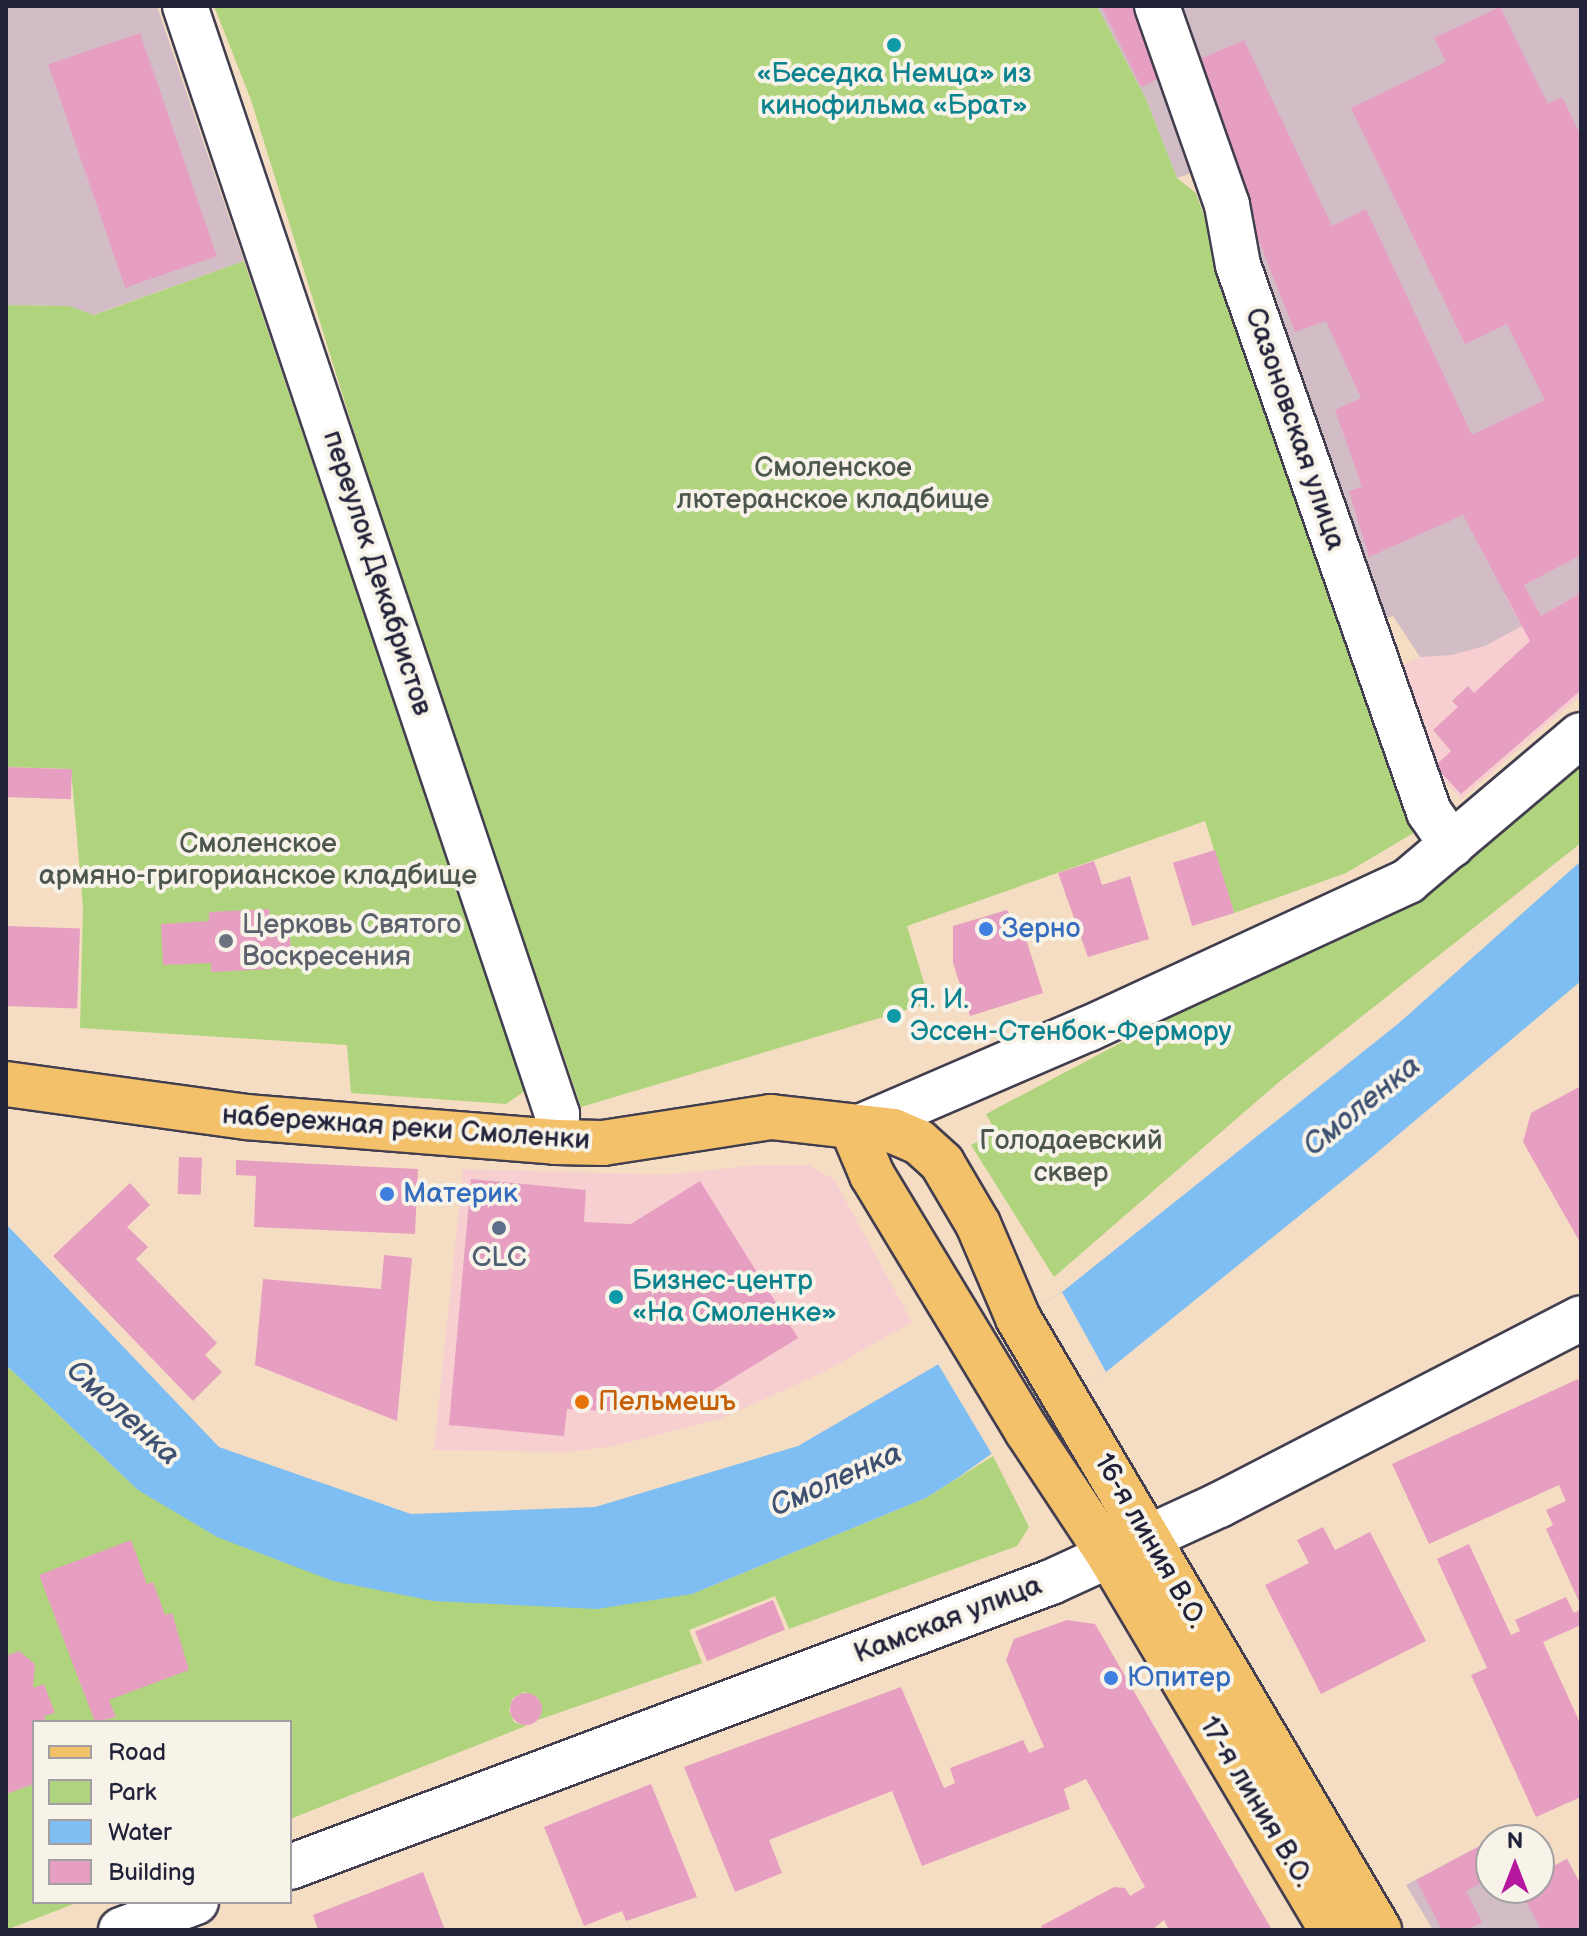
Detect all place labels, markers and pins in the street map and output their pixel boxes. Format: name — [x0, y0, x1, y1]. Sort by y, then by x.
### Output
marker: «Беседка Немца» из кинофильма «Брат» — [885, 36, 903, 54]
place label: «Беседка Немца» из кинофильма «Брат» — [757, 57, 1031, 123]
place label: Церковь Святого Воскресения — [242, 908, 461, 974]
place label: Зерно — [1002, 912, 1080, 946]
marker: Зерно — [977, 920, 995, 938]
marker: Церковь Святого Воскресения — [217, 932, 235, 950]
place label: Я. И. Эссен-Стенбок-Фермору — [910, 983, 1232, 1049]
marker: Я. И. Эссен-Стенбок-Фермору — [885, 1007, 903, 1025]
place label: Материк — [403, 1177, 518, 1211]
marker: Материк — [378, 1185, 396, 1203]
marker: CLC — [490, 1219, 508, 1237]
place label: CLC — [471, 1241, 527, 1275]
place label: Бизнес-центр «На Смоленке» — [632, 1264, 837, 1330]
marker: Бизнес-центр «На Смоленке» — [607, 1288, 625, 1306]
place label: Пельмешъ — [598, 1385, 736, 1419]
marker: Пельмешъ — [573, 1393, 591, 1411]
place label: Юпитер — [1127, 1661, 1231, 1695]
marker: Юпитер — [1102, 1669, 1120, 1687]

